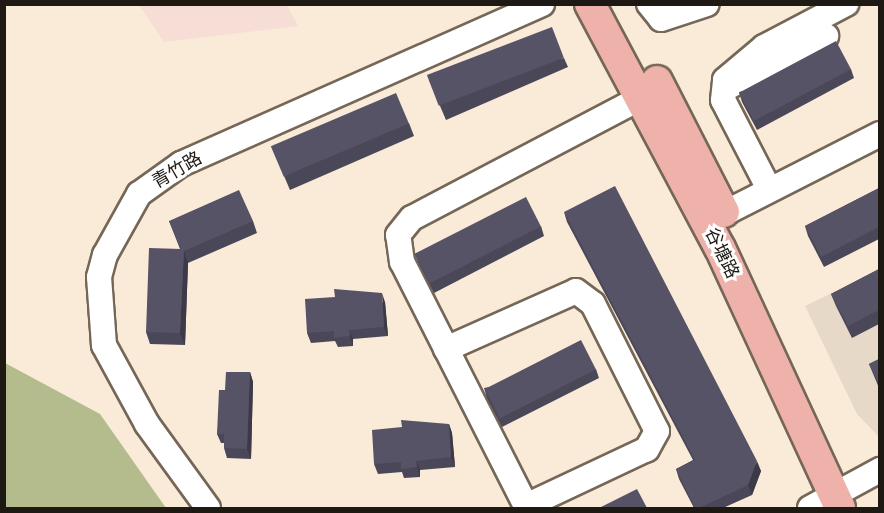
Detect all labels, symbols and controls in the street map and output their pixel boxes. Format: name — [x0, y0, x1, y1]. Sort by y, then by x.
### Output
street label: 青竹路 — [148, 147, 206, 193]
street label: 谷塘路 — [700, 224, 744, 282]

